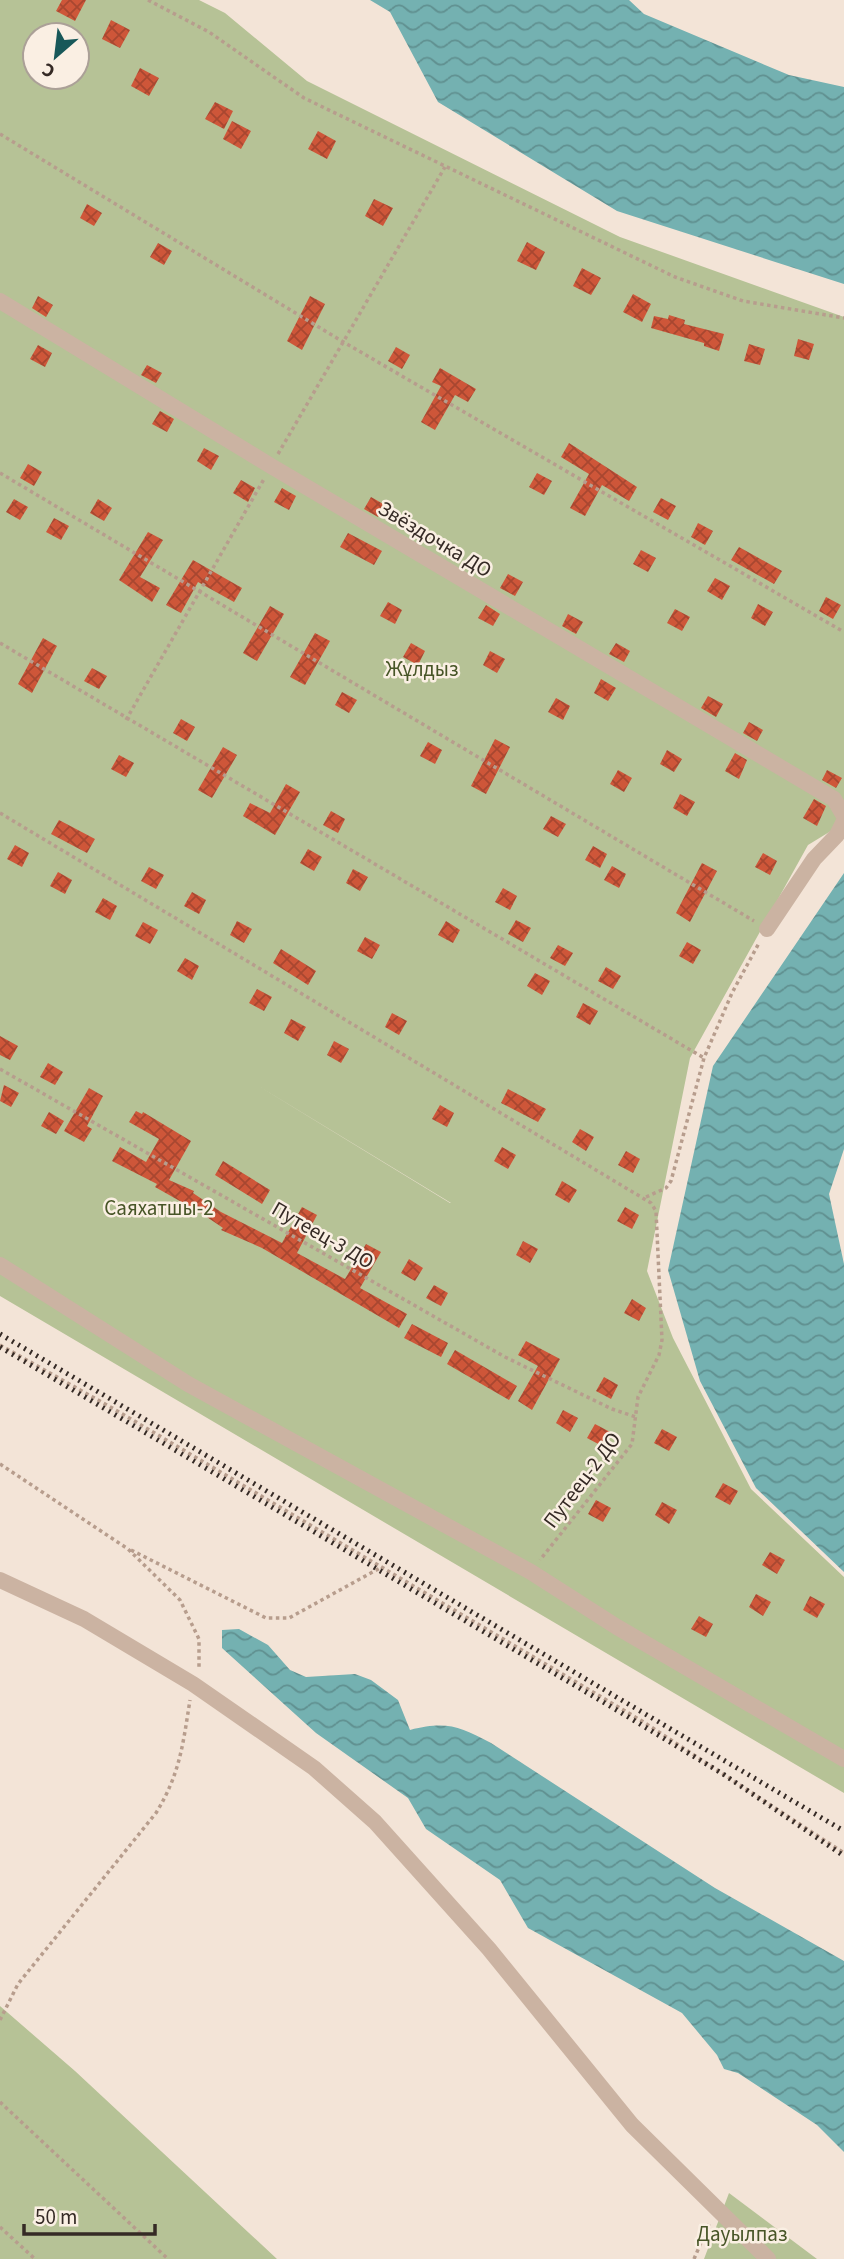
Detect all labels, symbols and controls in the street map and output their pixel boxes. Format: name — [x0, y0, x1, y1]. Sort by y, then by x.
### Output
north arrow — [21, 21, 91, 91]
text: С — [38, 55, 60, 84]
street label: Звёздочка ДО — [373, 493, 497, 585]
park label: Жұлдыз — [386, 654, 458, 684]
park label: Саяхатшы-2 — [104, 1193, 214, 1223]
street label: Путеец-3 ДО — [266, 1194, 380, 1276]
street label: Путеец-2 ДО — [536, 1426, 628, 1534]
scale bar — [24, 2192, 156, 2236]
text: 50 m — [35, 2202, 77, 2232]
park label: Дауылпаз — [696, 2219, 788, 2249]

